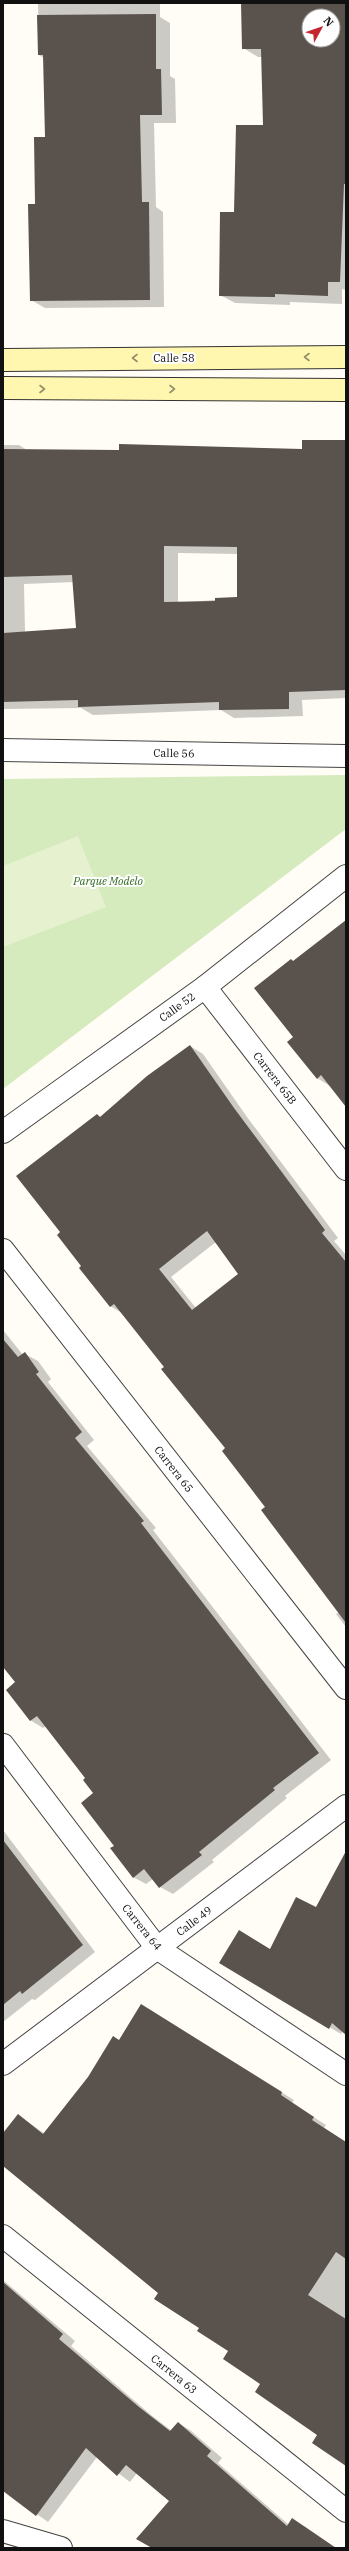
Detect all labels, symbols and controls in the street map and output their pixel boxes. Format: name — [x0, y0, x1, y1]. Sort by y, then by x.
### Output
north arrow — [301, 8, 341, 48]
text: N — [321, 14, 337, 30]
street label: Calle 58 — [153, 351, 195, 365]
one-way arrow — [304, 353, 310, 361]
one-way arrow — [132, 354, 138, 363]
one-way arrow — [39, 385, 45, 393]
one-way arrow — [169, 385, 175, 393]
street label: Calle 56 — [153, 746, 195, 760]
park label: Parque Modelo — [72, 874, 143, 888]
street label: Calle 52 — [156, 989, 198, 1025]
street label: Carrera 65B — [250, 1049, 300, 1107]
street label: Carrera 65 — [151, 1443, 197, 1495]
street label: Carrera 64 — [119, 1901, 165, 1953]
street label: Calle 49 — [173, 1903, 215, 1939]
street label: Carrera 63 — [148, 2351, 200, 2397]

